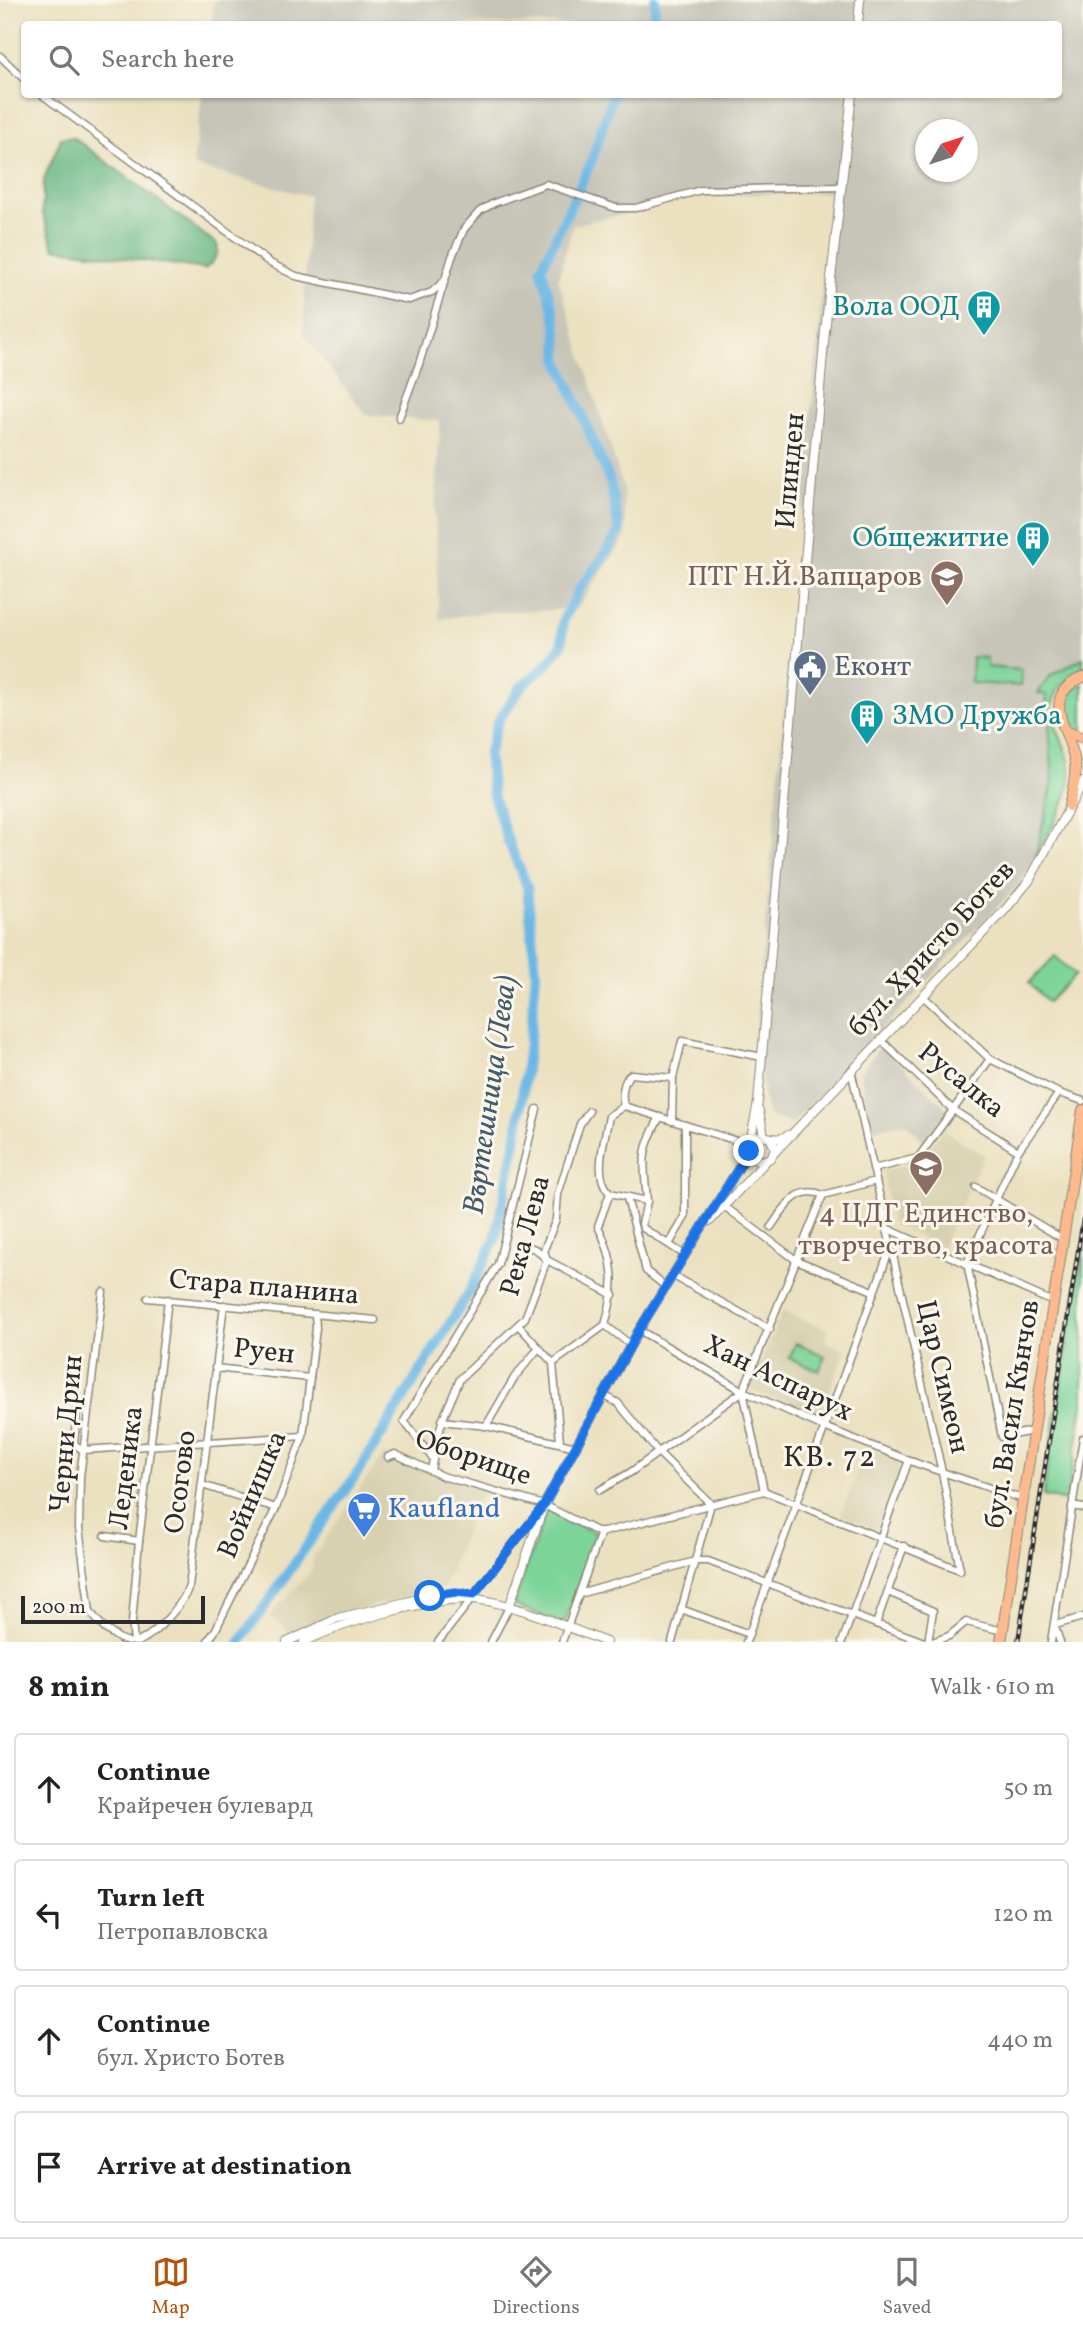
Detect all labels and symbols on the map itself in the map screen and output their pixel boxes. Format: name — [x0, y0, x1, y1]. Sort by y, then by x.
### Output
north arrow — [915, 119, 978, 182]
place label: Вола ООД — [832, 288, 960, 327]
building icon: Вола ООД — [965, 288, 1003, 337]
street label: Илинден — [766, 411, 816, 531]
place label: Общежитие — [853, 519, 1009, 558]
building icon: Общежитие — [1014, 519, 1052, 568]
place label: ПТГ Н.Й.Вапцаров — [687, 558, 922, 597]
school or university icon: ПТГ Н.Й.Вапцаров — [928, 558, 966, 607]
public building icon: Еконт — [791, 648, 829, 697]
place label: Еконт — [834, 648, 911, 687]
building icon: ЗМО Дружба — [848, 697, 886, 746]
place label: ЗМО Дружба — [892, 697, 1062, 736]
street label: бул. Христо Ботев — [840, 852, 1024, 1046]
water label: Въртешница (Лева) — [453, 972, 529, 1217]
street label: Русалка — [909, 1034, 1013, 1128]
route end — [733, 1135, 764, 1166]
school or university icon: 4 ЦДГ Единство, творчество, красота — [907, 1148, 945, 1197]
street label: Река Лева — [491, 1171, 561, 1301]
place label: 4 ЦДГ Единство, творчество, красота — [798, 1195, 1054, 1266]
street label: Стара планина — [167, 1260, 361, 1316]
street label: Цар Симеон — [905, 1296, 979, 1458]
street label: бул. Васил Кънчов — [976, 1297, 1050, 1531]
street label: Хан Аспарух — [697, 1326, 859, 1432]
street label: Руен — [231, 1329, 297, 1375]
street label: Черни Дрин — [41, 1353, 93, 1515]
street label: Леденика — [100, 1404, 154, 1532]
street label: Оборище — [409, 1420, 537, 1496]
street label: Войнишка — [209, 1425, 297, 1565]
street label: Осогово — [155, 1428, 207, 1536]
district label: КВ. 72 — [783, 1437, 877, 1479]
supermarket icon: Kaufland — [345, 1490, 383, 1539]
place label: Kaufland — [388, 1490, 501, 1529]
route start — [414, 1580, 445, 1611]
scale bar — [21, 1593, 205, 1625]

